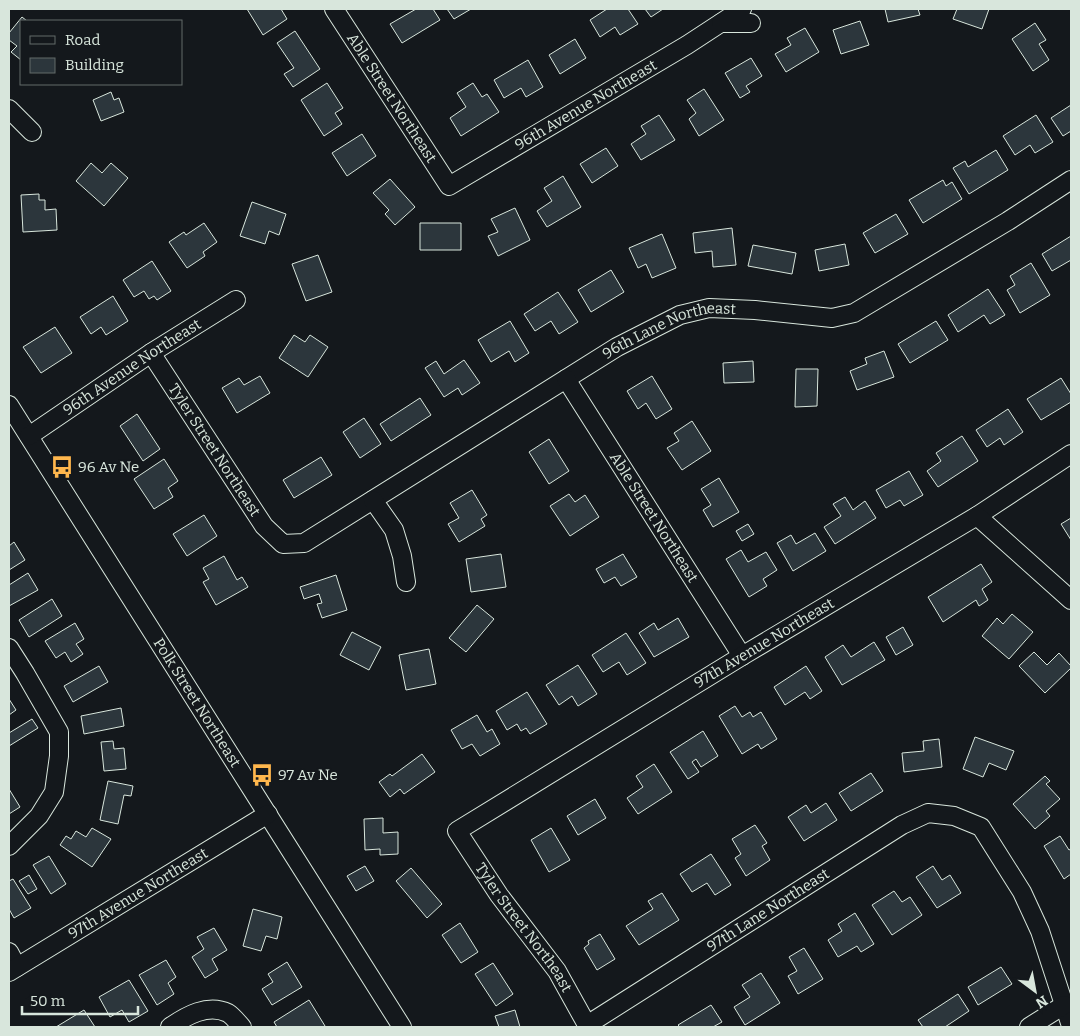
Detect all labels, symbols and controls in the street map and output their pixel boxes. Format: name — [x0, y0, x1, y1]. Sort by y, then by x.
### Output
legend — [20, 20, 182, 85]
street label: Able Street Northeast — [343, 30, 441, 166]
text: Road — [65, 31, 100, 49]
text: Building — [65, 56, 124, 74]
street label: 96th Avenue Northeast — [512, 56, 660, 154]
street label: 96th Lane Northeast — [599, 299, 737, 363]
street label: 96th Avenue Northeast — [60, 315, 205, 419]
street label: Tyler Street Northeast — [165, 380, 265, 520]
street label: Able Street Northeast — [606, 449, 702, 586]
bus stop icon: 96 Av Ne — [49, 454, 75, 480]
place label: 96 Av Ne — [78, 458, 139, 476]
street label: 97th Avenue Northeast — [691, 594, 838, 692]
street label: Polk Street Northeast — [150, 635, 245, 771]
bus stop icon: 97 Av Ne — [249, 762, 275, 788]
place label: 97 Av Ne — [278, 766, 338, 784]
street label: 97th Avenue Northeast — [65, 844, 211, 943]
street label: Tyler Street Northeast — [471, 860, 576, 996]
street label: 97th Lane Northeast — [704, 864, 833, 956]
north arrow — [1010, 966, 1060, 1016]
scale bar — [22, 984, 139, 1016]
text: 50 m — [30, 992, 66, 1010]
text: N — [1032, 992, 1051, 1012]

